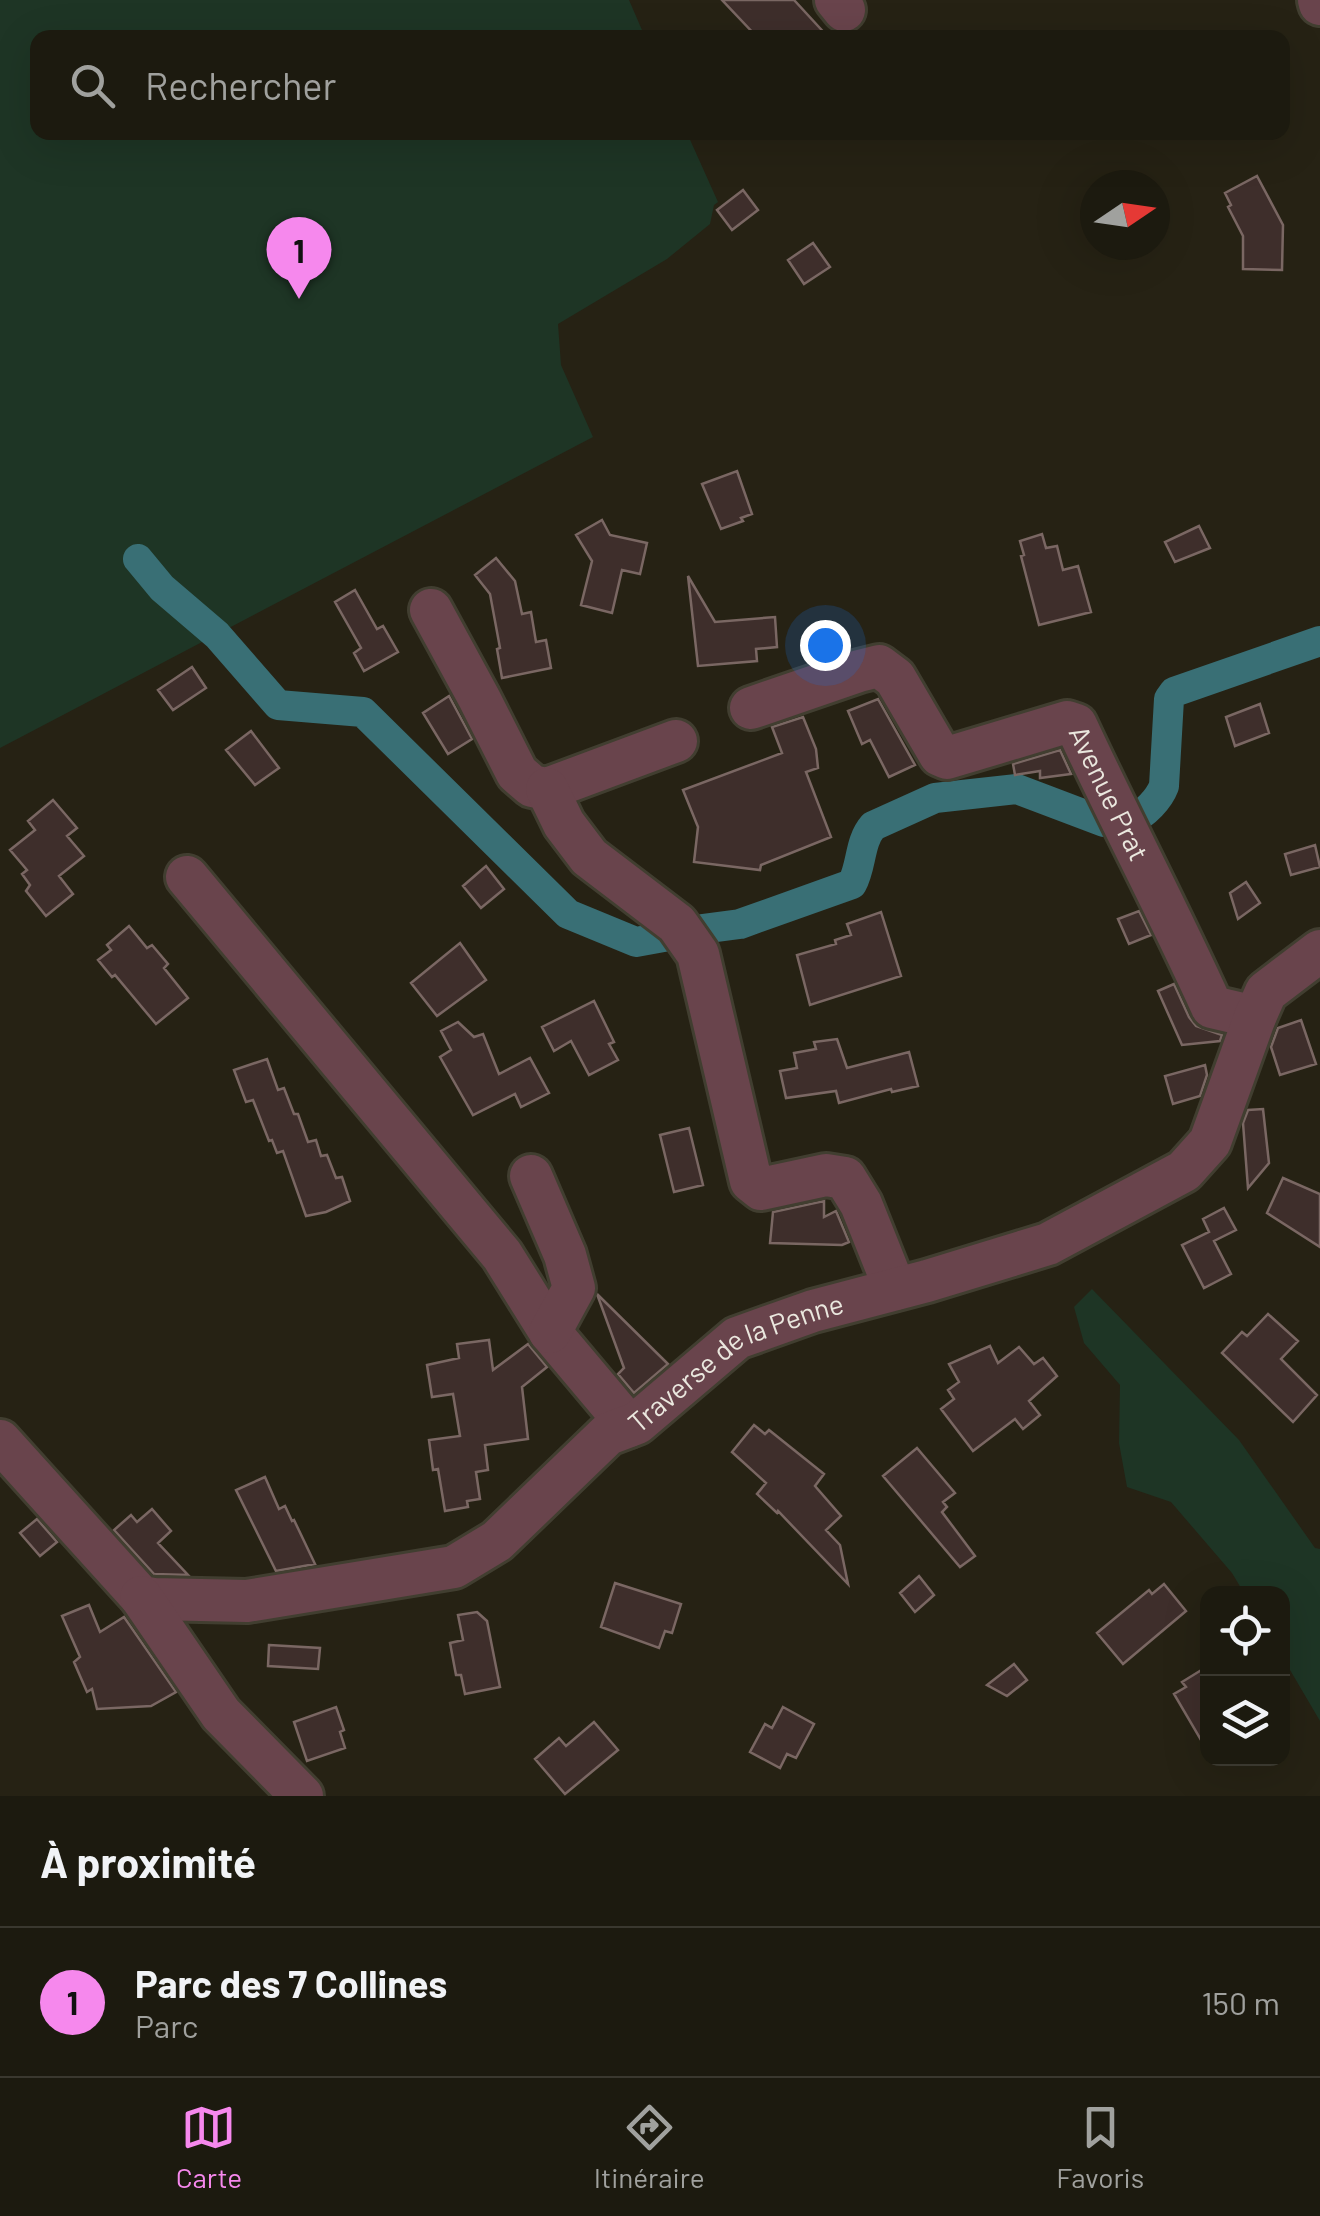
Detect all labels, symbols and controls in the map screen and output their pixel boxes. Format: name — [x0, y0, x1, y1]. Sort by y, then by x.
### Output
search box — [30, 30, 1290, 140]
icon: search — [65, 58, 120, 113]
text: Rechercher — [145, 62, 336, 108]
north arrow — [1080, 170, 1170, 260]
pin: 1 — [266, 216, 332, 299]
your location — [800, 620, 851, 671]
street label: Avenue Prat — [1063, 720, 1157, 866]
street label: Traverse de la Penne — [621, 1286, 847, 1439]
map controls — [1200, 1586, 1290, 1766]
button: locate — [1200, 1586, 1290, 1676]
button: layers — [1200, 1676, 1290, 1766]
text: À proximité — [40, 1836, 256, 1886]
text: Parc des 7 Collines — [135, 1960, 447, 2006]
text: 1 — [67, 1983, 78, 2021]
text: 150 m — [1201, 1983, 1280, 2021]
text: Parc — [135, 2006, 198, 2044]
tab: Carte — [176, 2100, 242, 2194]
tab: Itinéraire — [594, 2100, 705, 2194]
tab: Favoris — [1056, 2100, 1144, 2194]

